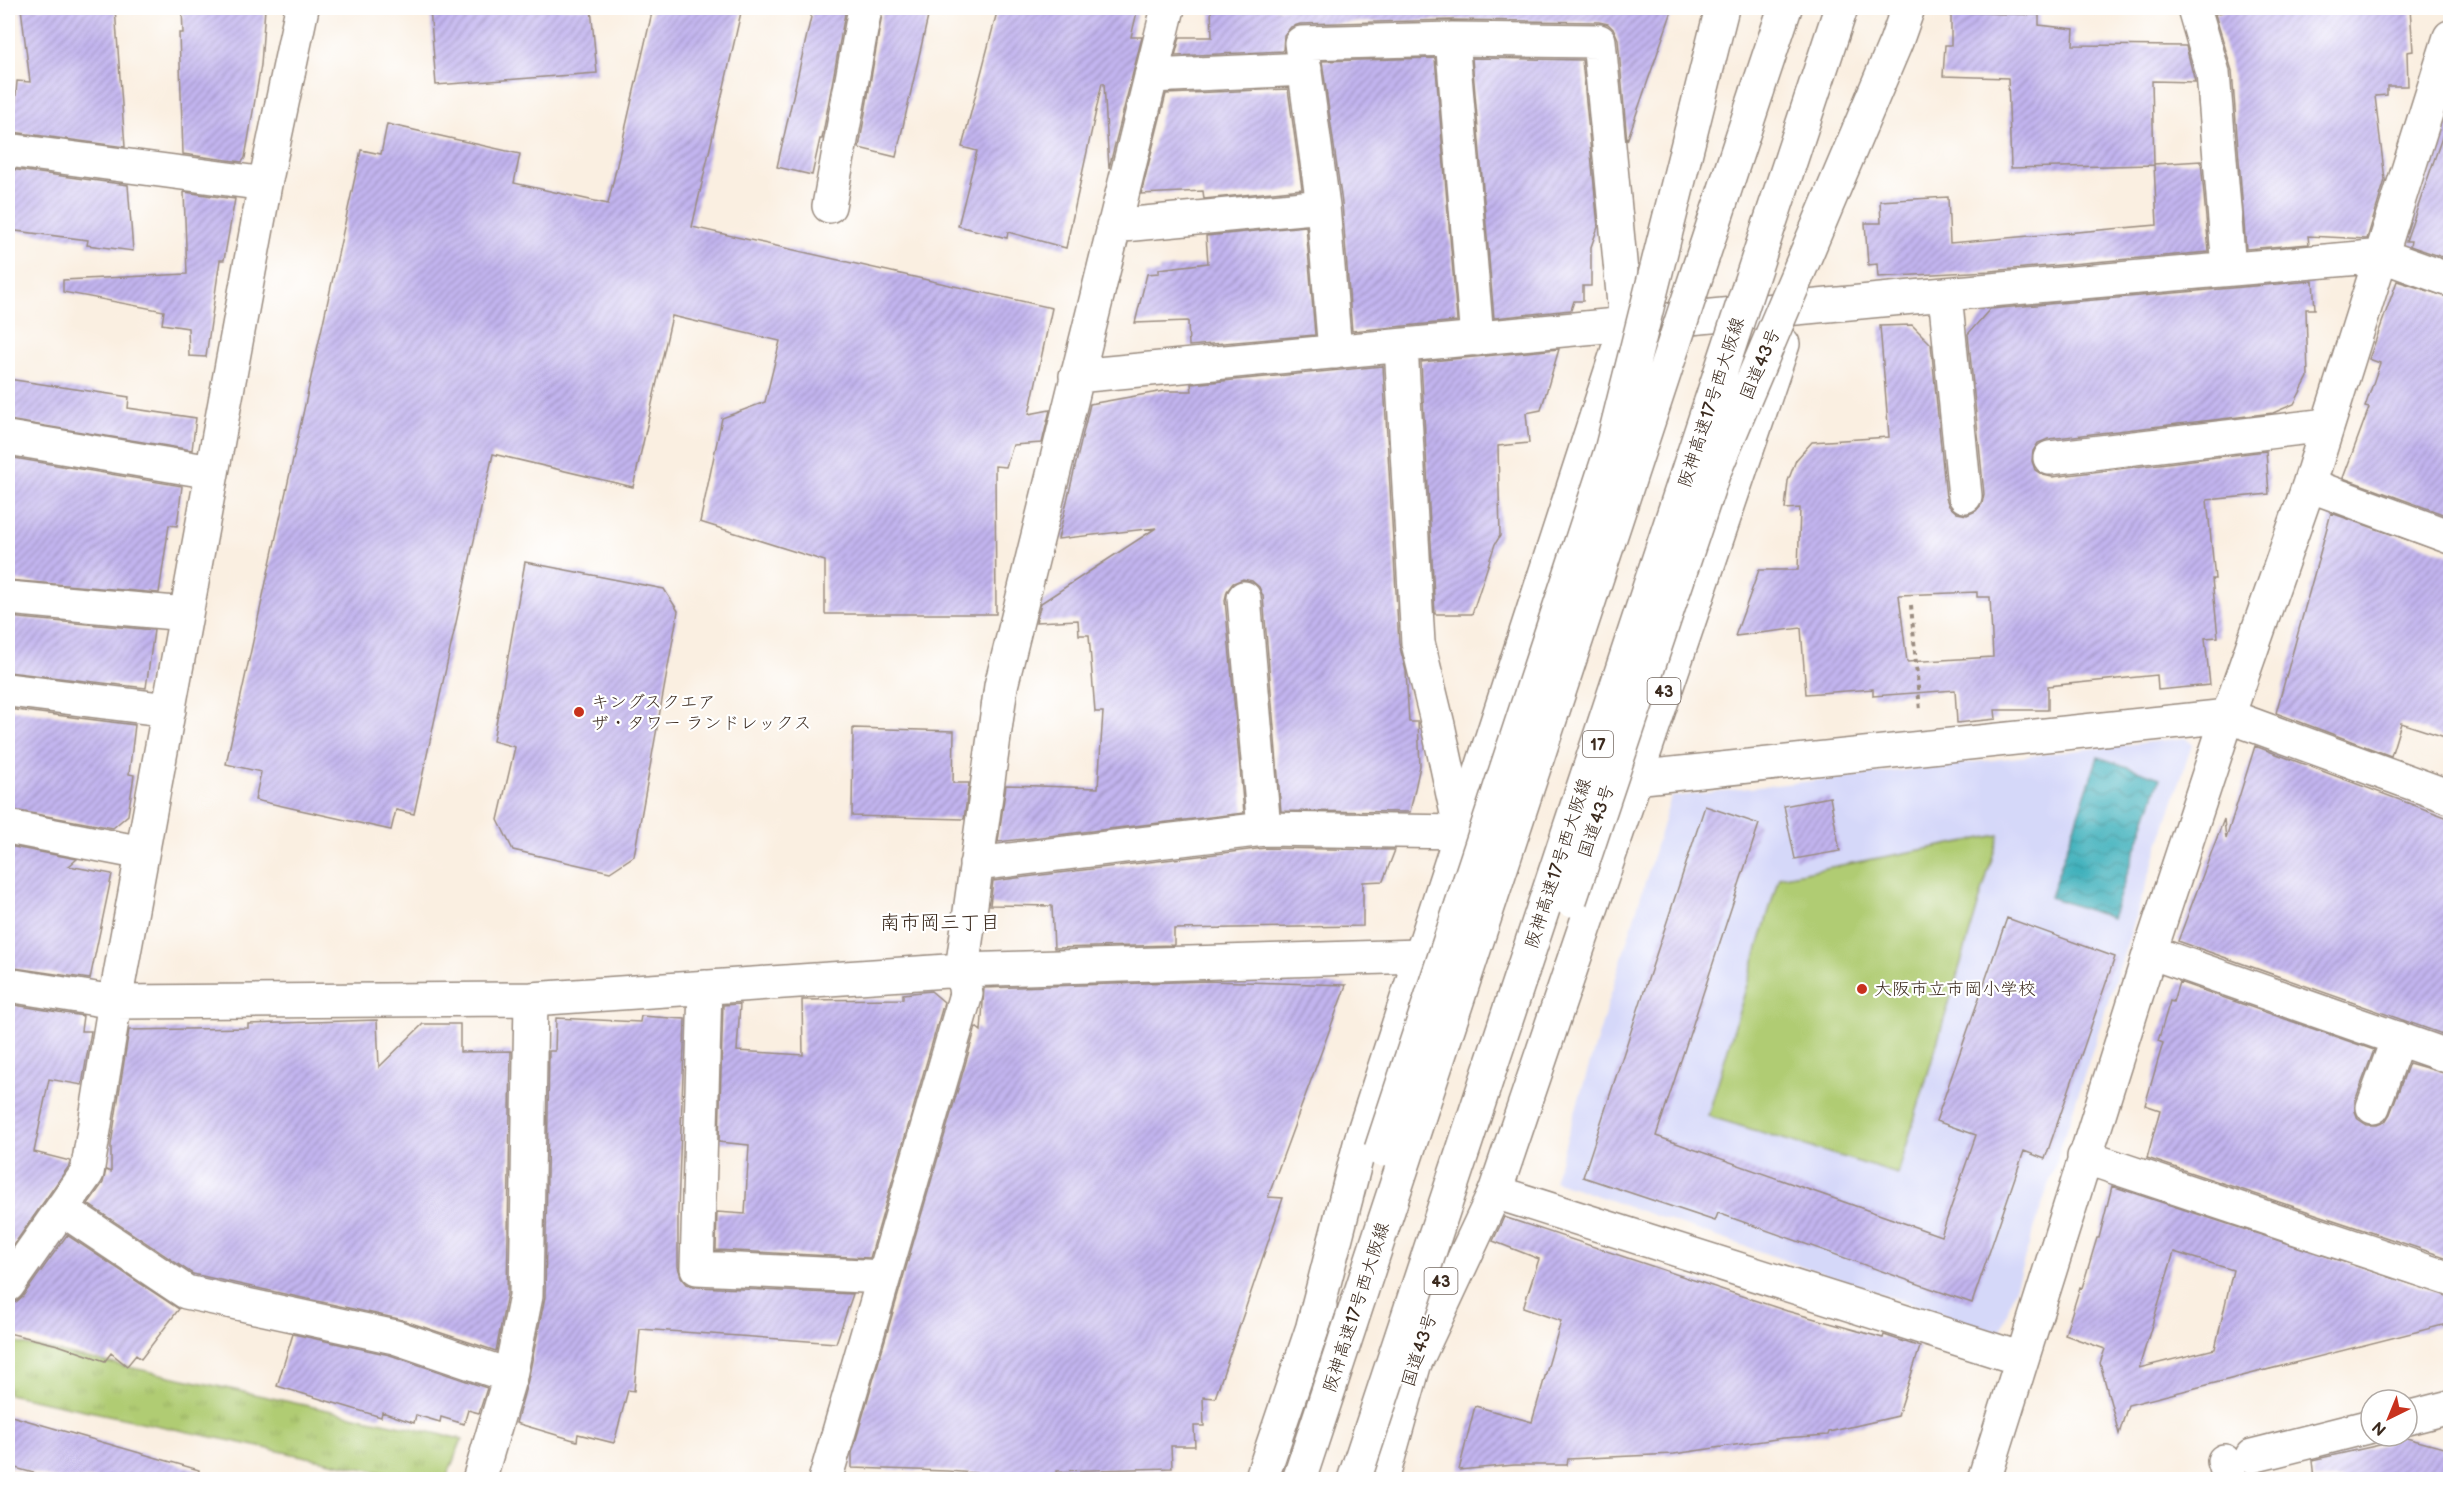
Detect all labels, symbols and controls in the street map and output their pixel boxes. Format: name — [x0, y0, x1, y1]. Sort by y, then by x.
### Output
street label: 阪神高速17号西大阪線 — [1674, 314, 1749, 490]
street label: 国道43号 — [1736, 325, 1785, 403]
road number: 43 — [1648, 678, 1680, 704]
place label: キングスクエア ザ・タワー ランドレックス — [591, 692, 812, 734]
marker: キングスクエア ザ・タワー ランドレックス — [572, 705, 586, 719]
road number: 17 — [1583, 731, 1613, 757]
street label: 阪神高速17号西大阪線 — [1521, 775, 1596, 951]
street label: 国道43号 — [1574, 782, 1619, 861]
district label: 南市岡三丁目 — [880, 911, 1000, 935]
place label: 大阪市立市岡小学校 — [1874, 979, 2036, 1000]
marker: 大阪市立市岡小学校 — [1855, 982, 1869, 996]
street label: 阪神高速17号西大阪線 — [1319, 1219, 1394, 1395]
road number: 43 — [1424, 1268, 1458, 1294]
street label: 国道43号 — [1398, 1311, 1441, 1390]
north arrow — [2359, 1388, 2419, 1448]
text: N — [2369, 1417, 2391, 1439]

